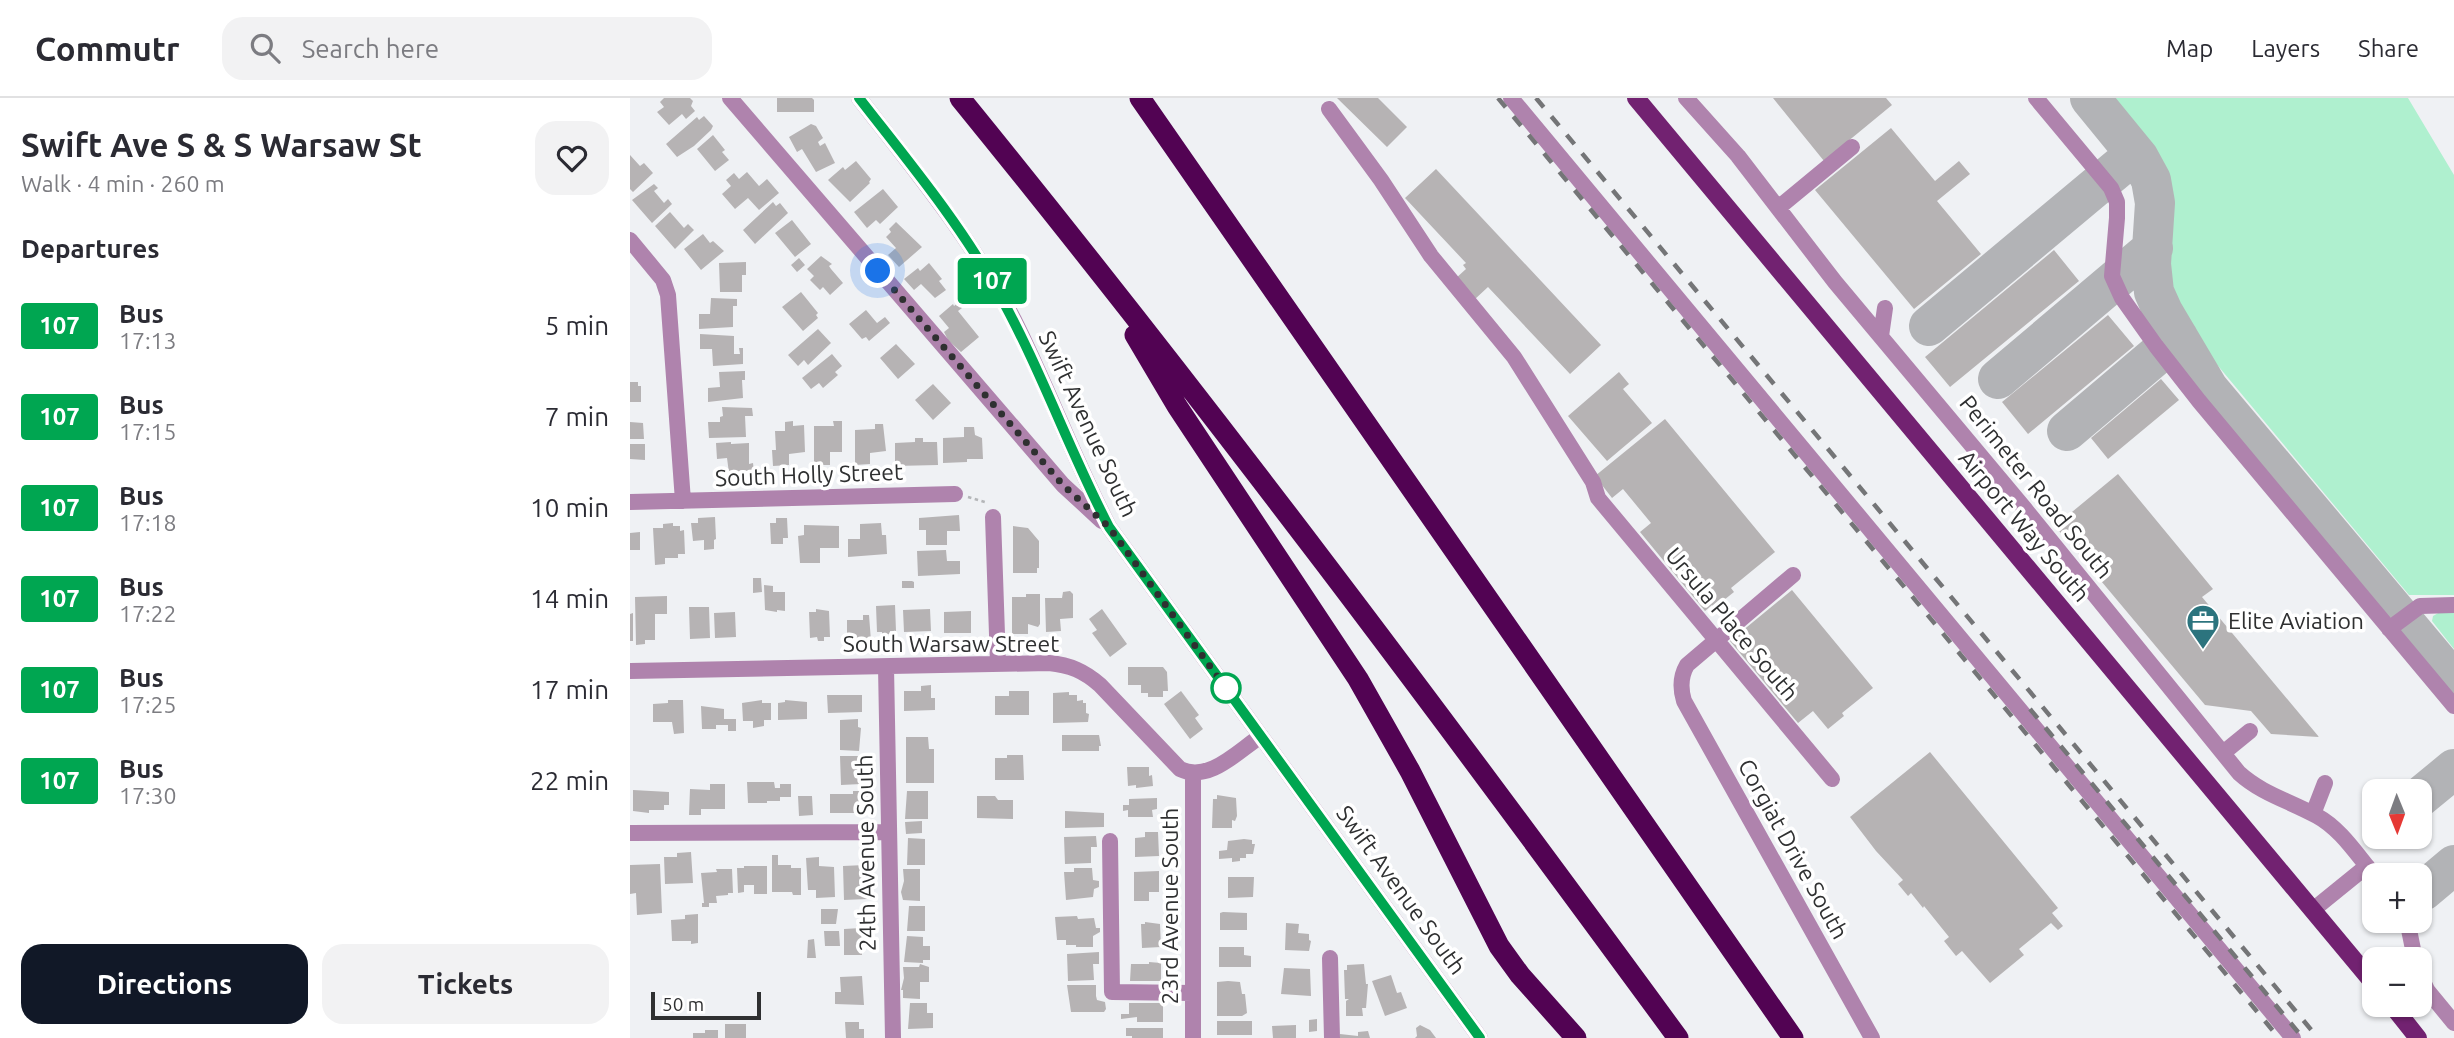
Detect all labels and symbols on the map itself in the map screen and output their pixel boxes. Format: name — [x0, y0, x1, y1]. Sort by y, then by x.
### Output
your location — [860, 253, 895, 288]
line badge: 107 — [952, 258, 1032, 304]
street label: Swift Avenue South — [1034, 327, 1142, 521]
street label: Perimeter Road South — [1955, 390, 2118, 583]
street label: Airport Way South — [1954, 445, 2095, 606]
street label: South Holly Street — [715, 459, 903, 490]
street label: Ursula Place South — [1661, 542, 1804, 705]
office icon: Elite Aviation — [2184, 602, 2222, 651]
place label: Elite Aviation — [2228, 608, 2364, 633]
street label: South Warsaw Street — [843, 631, 1059, 656]
unlabelled marker — [1211, 673, 1241, 703]
street label: 24th Avenue South — [851, 754, 880, 952]
street label: Corgiat Drive South — [1734, 755, 1853, 943]
north arrow — [2362, 779, 2432, 849]
street label: Swift Avenue South — [1332, 801, 1471, 979]
street label: 23rd Avenue South — [1157, 808, 1182, 1004]
scale bar — [651, 989, 761, 1021]

